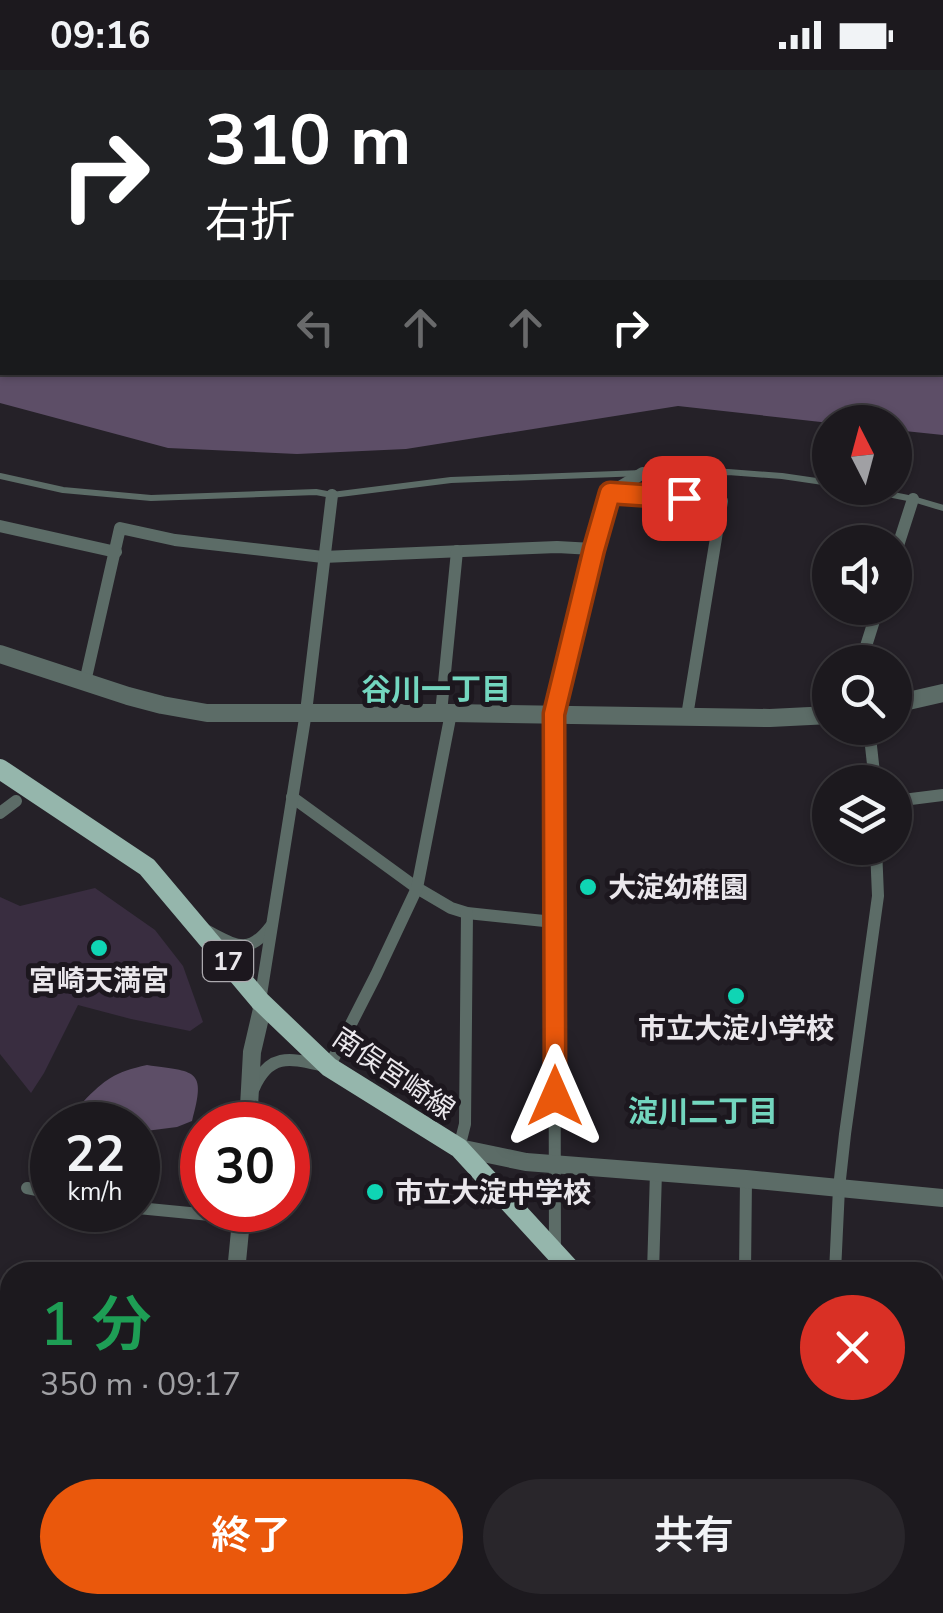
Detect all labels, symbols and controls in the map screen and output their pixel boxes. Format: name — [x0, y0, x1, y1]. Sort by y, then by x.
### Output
text: 09:16 — [50, 10, 151, 61]
text: 310 m — [205, 93, 411, 189]
icon: right — [40, 110, 170, 240]
text: 右折 — [205, 191, 295, 252]
icon: left — [288, 300, 343, 355]
icon: ahead — [393, 300, 448, 355]
icon: ahead — [498, 300, 553, 355]
icon: right — [603, 300, 658, 355]
north arrow — [812, 405, 912, 505]
map controls — [812, 405, 912, 865]
pin — [642, 456, 727, 541]
icon: arrive — [657, 471, 712, 526]
button: sound — [812, 525, 912, 625]
button: search — [812, 645, 912, 745]
district label: 谷川一丁目 — [361, 670, 511, 711]
button: layers — [812, 765, 912, 865]
place label: 大淀幼稚園 — [608, 869, 748, 907]
marker: 大淀幼稚園 — [577, 876, 599, 898]
marker: 宮崎天満宮 — [88, 937, 110, 959]
road number: 17 — [203, 941, 253, 981]
place label: 宮崎天満宮 — [29, 962, 169, 1000]
marker: 市立大淀小学校 — [725, 985, 747, 1007]
place label: 市立大淀小学校 — [638, 1010, 834, 1048]
street label: 南俣宮崎線 — [325, 1019, 462, 1129]
position arrow — [503, 1044, 607, 1148]
district label: 淀川二丁目 — [628, 1092, 778, 1133]
speed limit sign: 30 — [180, 1102, 310, 1232]
text: 22 — [65, 1120, 125, 1189]
place label: 市立大淀中学校 — [395, 1174, 591, 1212]
text: km/h — [67, 1175, 123, 1209]
marker: 市立大淀中学校 — [364, 1181, 386, 1203]
text: 1 分 — [40, 1284, 152, 1366]
button: close — [800, 1295, 905, 1400]
text: 350 m · 09:17 — [40, 1363, 241, 1406]
button: 終了 — [40, 1479, 463, 1594]
button: 共有 — [483, 1479, 905, 1594]

